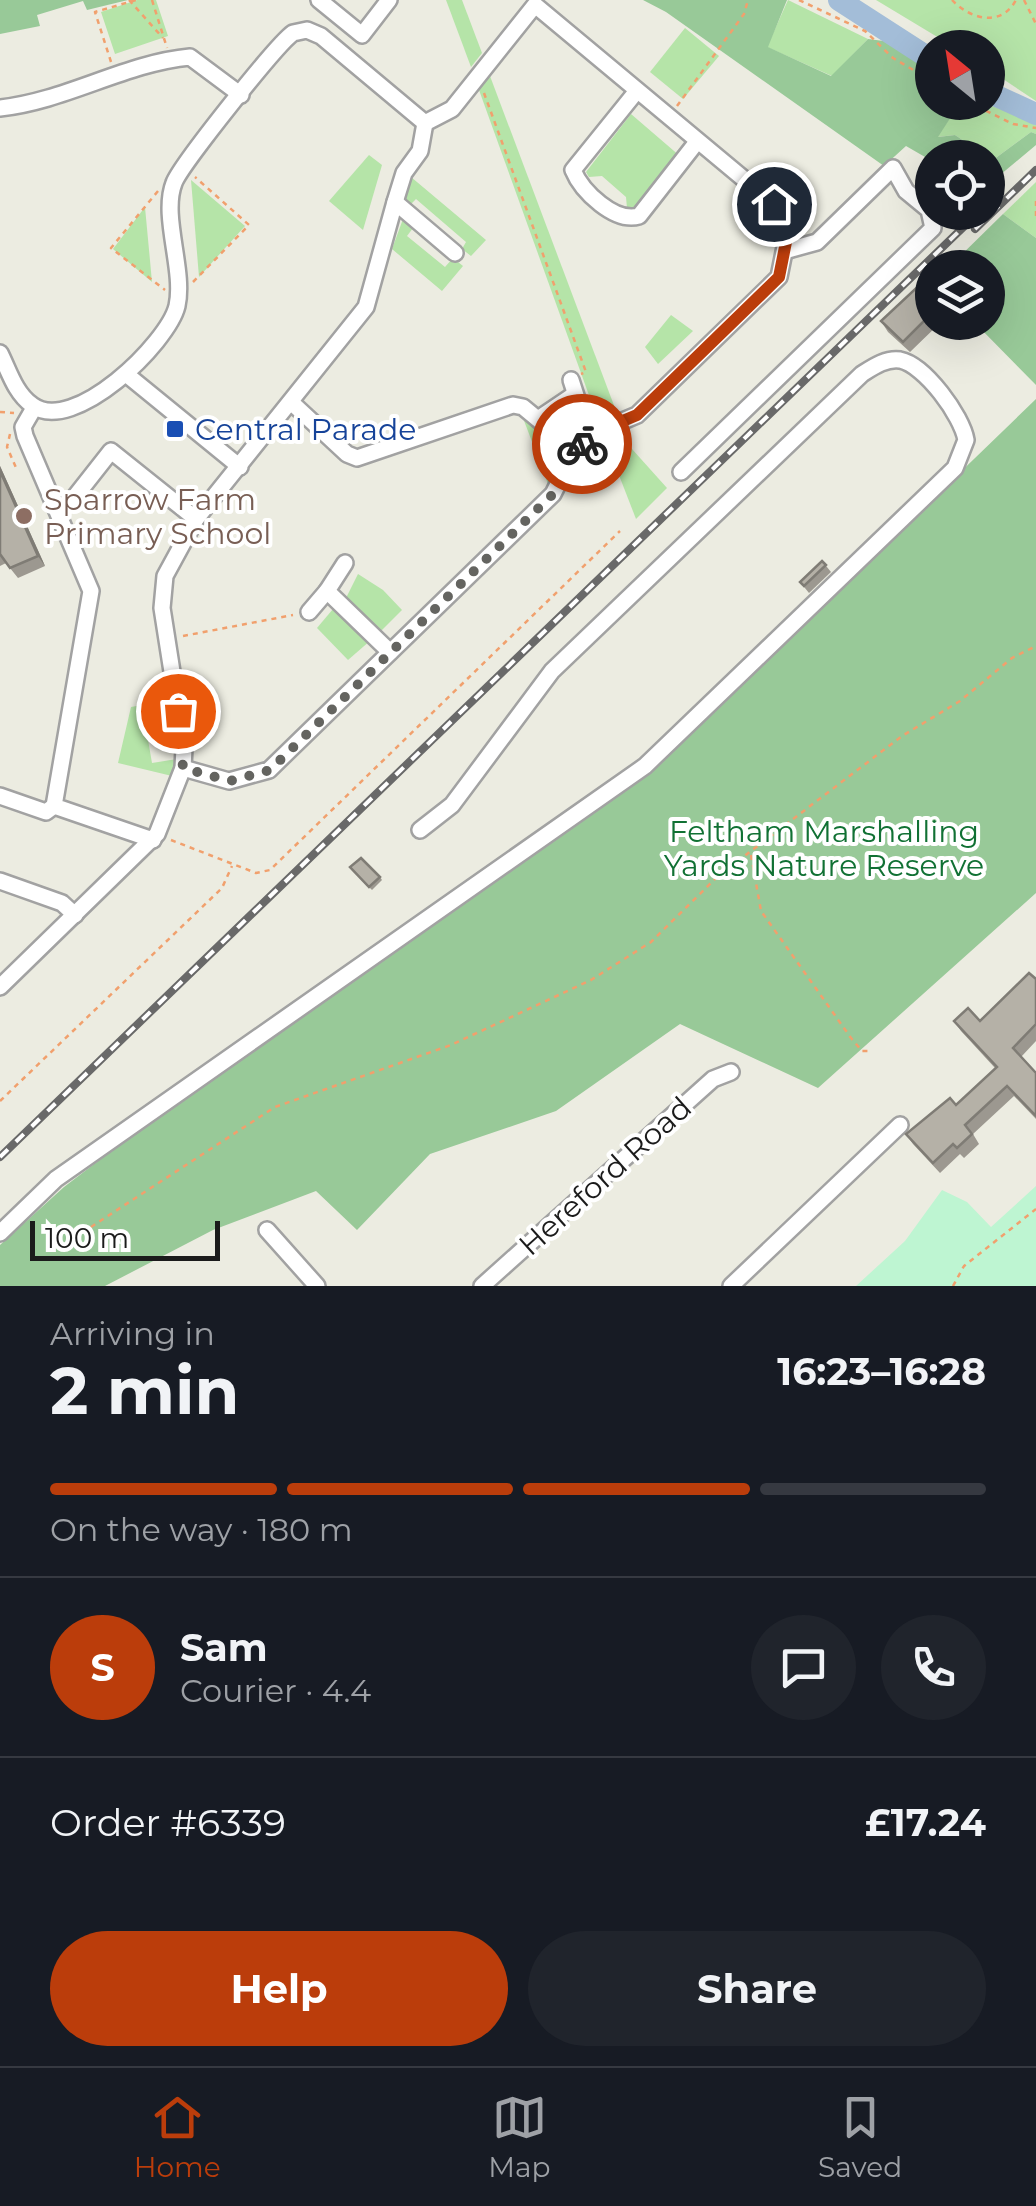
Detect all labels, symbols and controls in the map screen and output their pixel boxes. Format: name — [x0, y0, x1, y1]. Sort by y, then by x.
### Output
north arrow — [915, 30, 1005, 120]
map controls — [915, 30, 1005, 340]
button: locate — [915, 140, 1005, 230]
pin — [732, 162, 817, 247]
icon: home — [747, 177, 802, 232]
button: layers — [915, 250, 1005, 340]
courier — [532, 394, 632, 494]
place label: Central Parade — [195, 411, 416, 448]
icon: bike — [555, 417, 610, 472]
marker: Central Parade — [164, 418, 186, 440]
place label: Sparrow Farm Primary School — [44, 481, 271, 552]
marker: Sparrow Farm Primary School — [13, 505, 35, 527]
pin — [136, 669, 221, 754]
icon: bag — [151, 684, 206, 739]
park label: Feltham Marshalling Yards Nature Reserve — [664, 813, 984, 884]
street label: Hereford Road — [511, 1089, 699, 1263]
scale bar — [30, 1216, 220, 1260]
text: 100 m — [45, 1221, 129, 1255]
text: Arriving in — [50, 1314, 215, 1353]
text: 16:23–16:28 — [777, 1348, 986, 1395]
text: 2 min — [50, 1351, 239, 1430]
text: On the way · 180 m — [50, 1510, 353, 1549]
button: chat — [751, 1615, 856, 1720]
button: phone — [881, 1615, 986, 1720]
text: Sam — [180, 1624, 268, 1671]
text: S — [90, 1644, 115, 1691]
text: Courier · 4.4 — [180, 1671, 371, 1710]
text: Order #6339 — [50, 1799, 286, 1846]
text: £17.24 — [865, 1799, 986, 1846]
button: Help — [50, 1931, 508, 2046]
button: Share — [528, 1931, 986, 2046]
tab: Home — [134, 2090, 221, 2184]
tab: Map — [488, 2090, 551, 2184]
tab: Saved — [818, 2090, 902, 2184]

